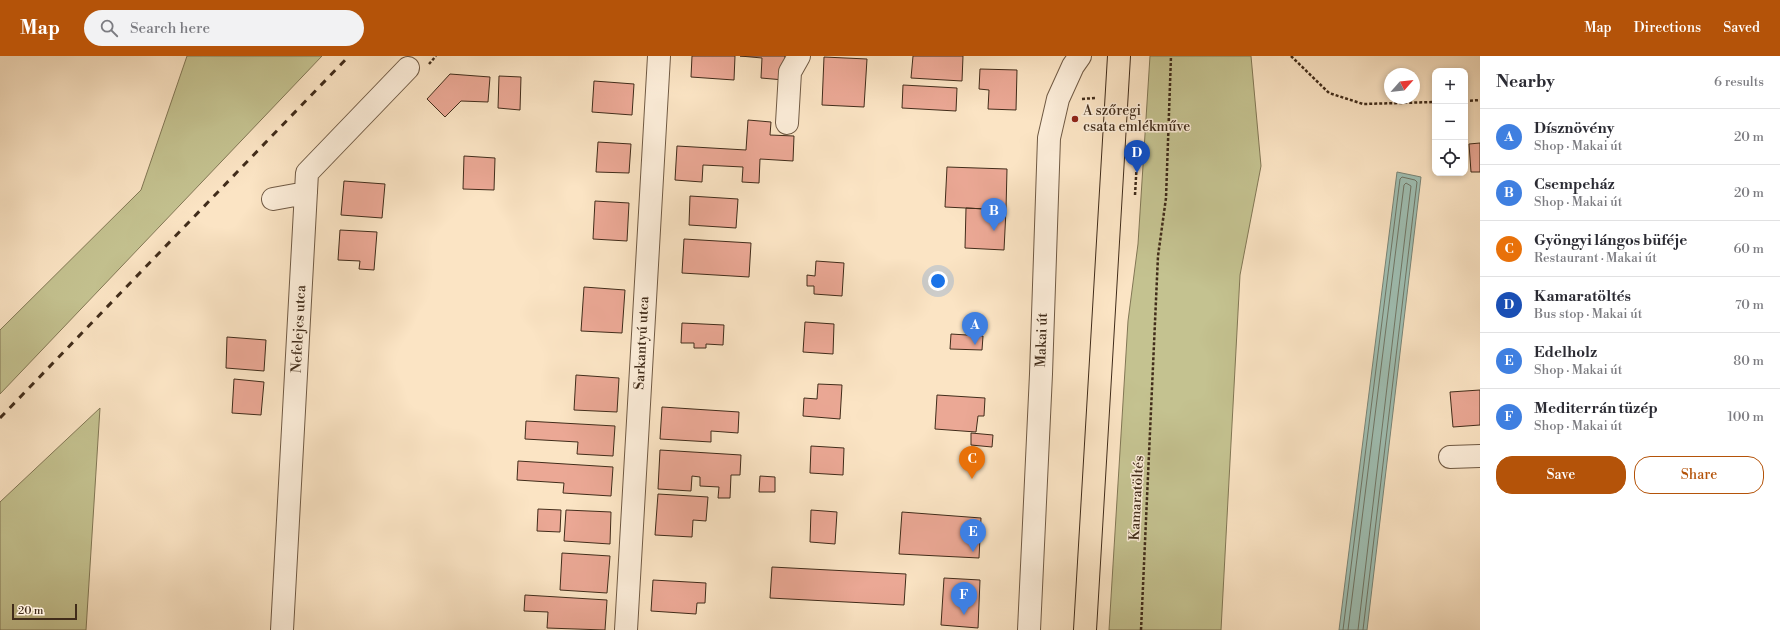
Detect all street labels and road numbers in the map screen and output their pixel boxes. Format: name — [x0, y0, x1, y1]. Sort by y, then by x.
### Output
street label: Nefelejcs utca — [288, 284, 310, 373]
street label: Sarkantyú utca — [631, 295, 653, 390]
street label: Makai út — [1032, 312, 1052, 368]
street label: Kamaratöltés — [1126, 455, 1148, 541]

